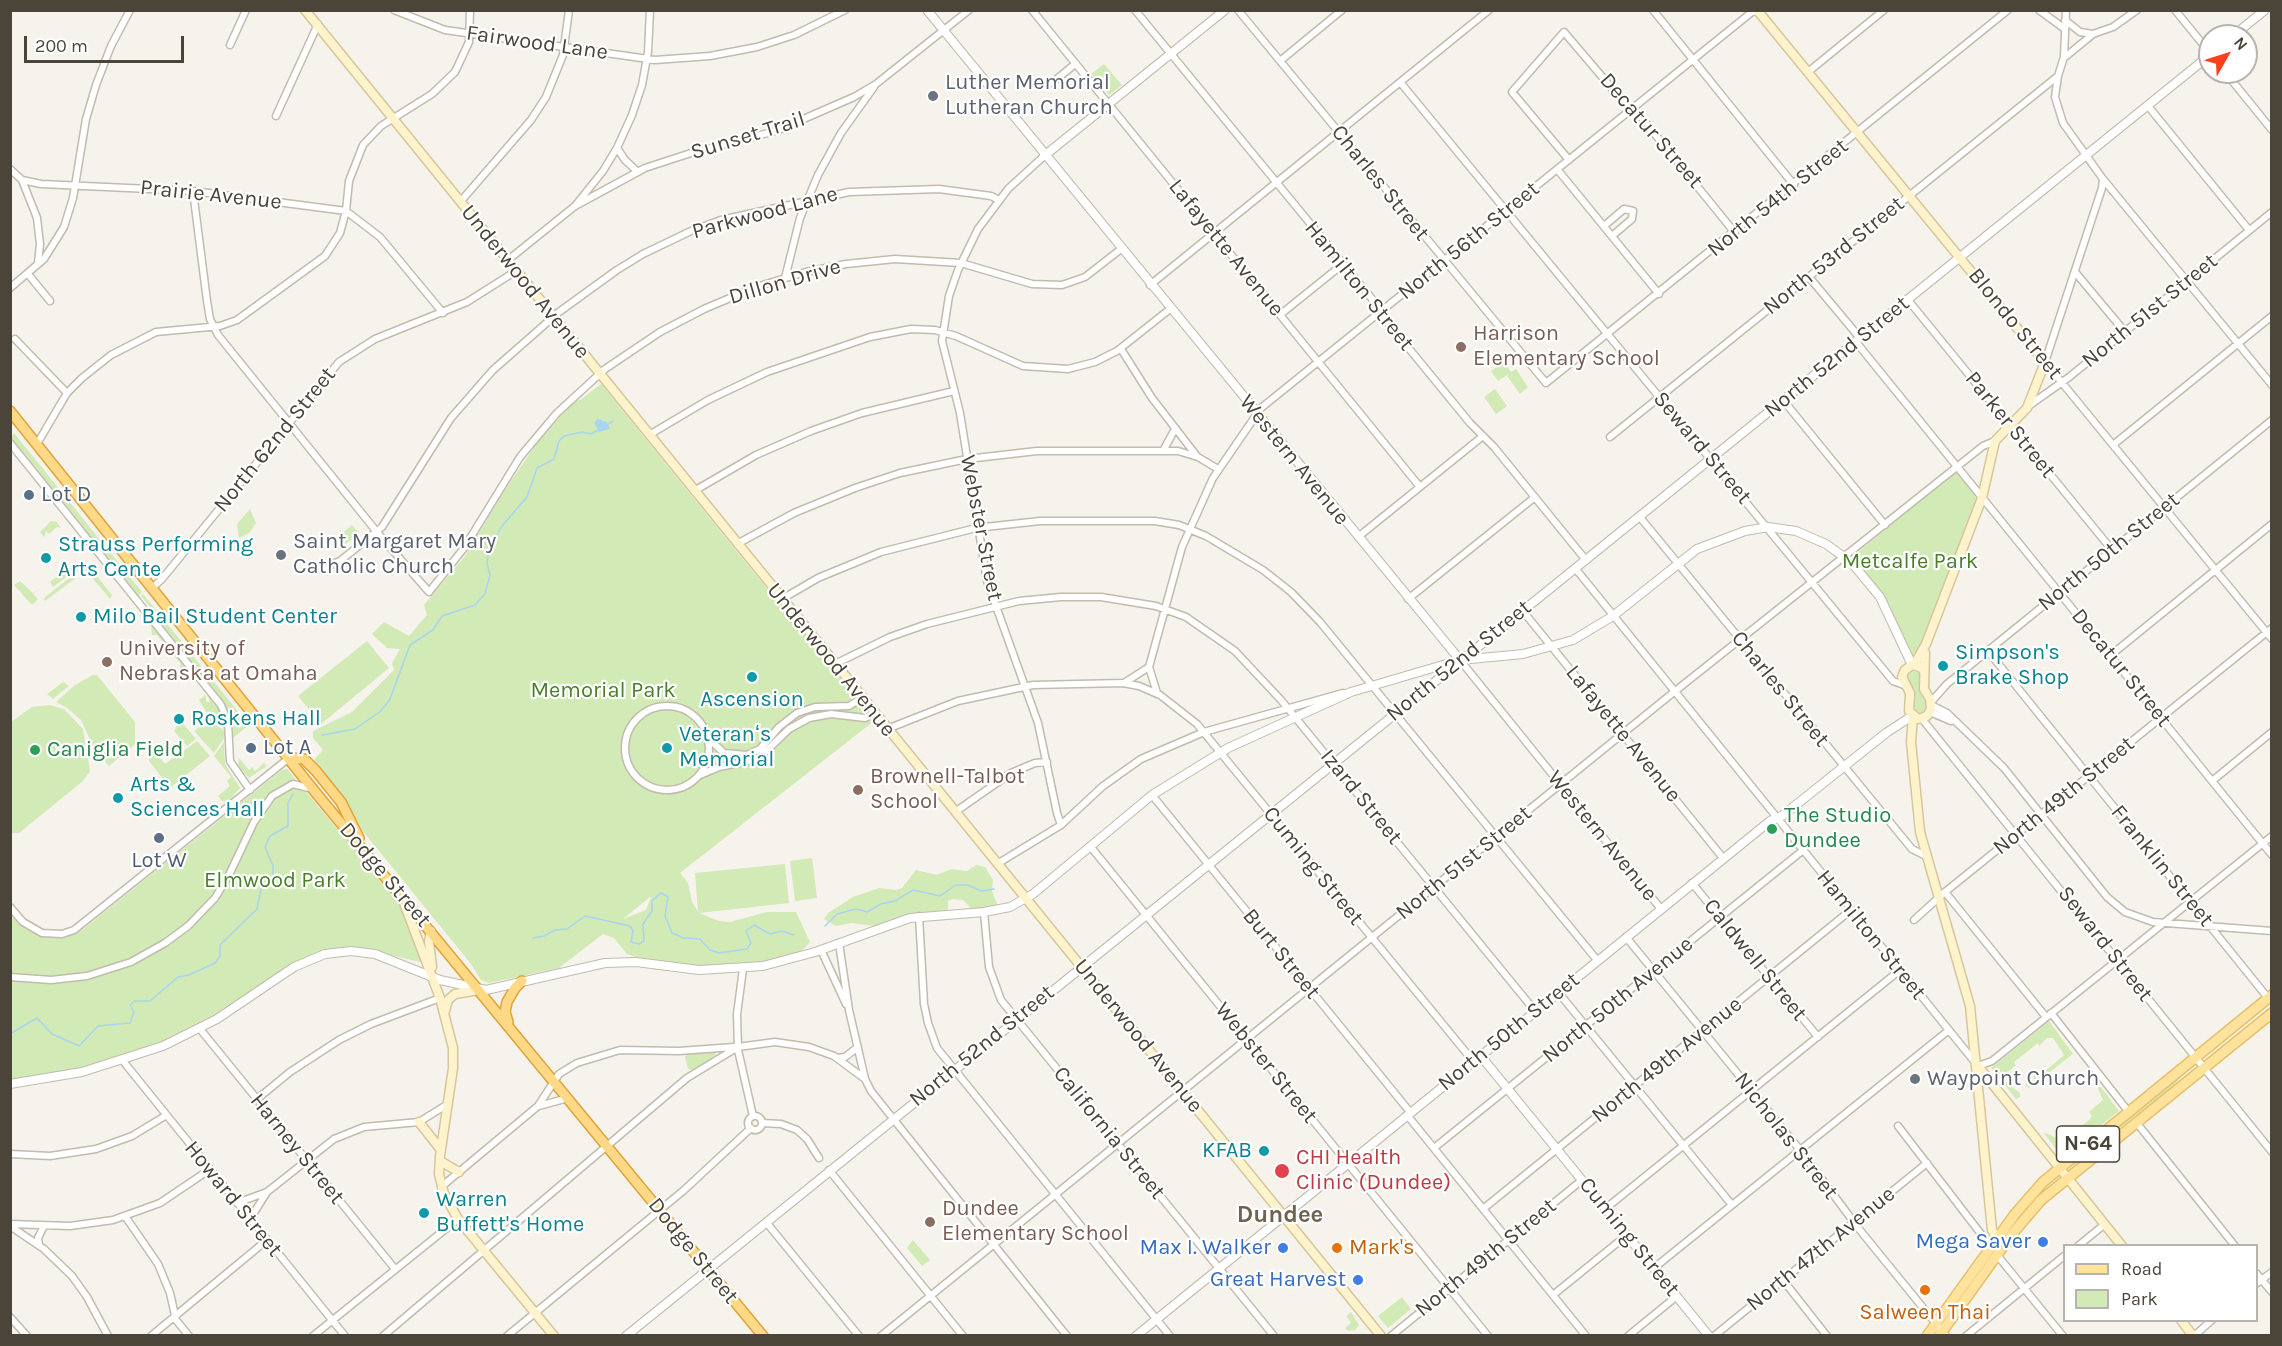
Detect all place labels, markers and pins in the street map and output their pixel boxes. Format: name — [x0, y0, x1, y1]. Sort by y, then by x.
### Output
place label: Luther Memorial Lutheran Church — [945, 70, 1113, 122]
marker: Luther Memorial Lutheran Church — [926, 89, 940, 103]
place label: Harrison Elementary School — [1473, 321, 1660, 372]
marker: Harrison Elementary School — [1454, 340, 1468, 354]
place label: Lot D — [41, 482, 91, 508]
marker: Lot D — [22, 488, 36, 502]
place label: Saint Margaret Mary Catholic Church — [293, 529, 496, 580]
place label: Strauss Performing Arts Cente — [58, 532, 253, 584]
marker: Saint Margaret Mary Catholic Church — [274, 548, 288, 562]
marker: Strauss Performing Arts Cente — [39, 551, 53, 565]
place label: Milo Bail Student Center — [93, 604, 337, 630]
marker: Milo Bail Student Center — [74, 610, 88, 624]
place label: University of Nebraska at Omaha — [119, 636, 318, 688]
place label: Simpson's Brake Shop — [1955, 640, 2069, 692]
marker: University of Nebraska at Omaha — [100, 655, 114, 669]
marker: Simpson's Brake Shop — [1936, 659, 1950, 673]
marker: Ascension — [745, 670, 759, 684]
place label: Ascension — [700, 687, 804, 713]
place label: Roskens Hall — [191, 706, 321, 732]
marker: Roskens Hall — [172, 712, 186, 726]
place label: Veteranʻs Memorial — [679, 722, 774, 774]
place label: Lot A — [263, 735, 311, 761]
place label: Caniglia Field — [47, 737, 183, 763]
marker: Lot A — [244, 741, 258, 755]
marker: Veteranʻs Memorial — [660, 741, 674, 755]
marker: Caniglia Field — [28, 743, 42, 757]
place label: Brownell-Talbot School — [870, 764, 1025, 816]
place label: Arts & Sciences Hall — [130, 772, 264, 824]
marker: Brownell-Talbot School — [851, 783, 865, 797]
marker: Arts & Sciences Hall — [111, 791, 125, 805]
place label: The Studio Dundee — [1784, 803, 1891, 854]
marker: The Studio Dundee — [1765, 822, 1779, 836]
marker: Lot W — [152, 831, 166, 845]
place label: Lot W — [131, 848, 187, 874]
place label: Waypoint Church — [1927, 1066, 2099, 1092]
marker: Waypoint Church — [1908, 1072, 1922, 1086]
place label: KFAB — [1202, 1138, 1252, 1164]
marker: KFAB — [1257, 1144, 1271, 1158]
place label: CHI Health Clinic (Dundee) — [1296, 1145, 1451, 1196]
marker: CHI Health Clinic (Dundee) — [1273, 1162, 1291, 1180]
place label: Warren Buffett's Home — [436, 1187, 584, 1238]
place label: Dundee Elementary School — [942, 1196, 1129, 1248]
marker: Warren Buffett's Home — [417, 1206, 431, 1220]
marker: Dundee Elementary School — [923, 1215, 937, 1229]
place label: Mega Saver — [1916, 1229, 2031, 1255]
place label: Max I. Walker — [1140, 1235, 1271, 1261]
place label: Mark's — [1349, 1235, 1415, 1261]
marker: Mega Saver — [2036, 1235, 2050, 1249]
marker: Max I. Walker — [1276, 1241, 1290, 1255]
marker: Mark's — [1330, 1241, 1344, 1255]
place label: Great Harvest — [1210, 1267, 1346, 1293]
marker: Great Harvest — [1351, 1273, 1365, 1287]
marker: Salween Thai — [1918, 1283, 1932, 1297]
place label: Salween Thai — [1859, 1300, 1991, 1326]

